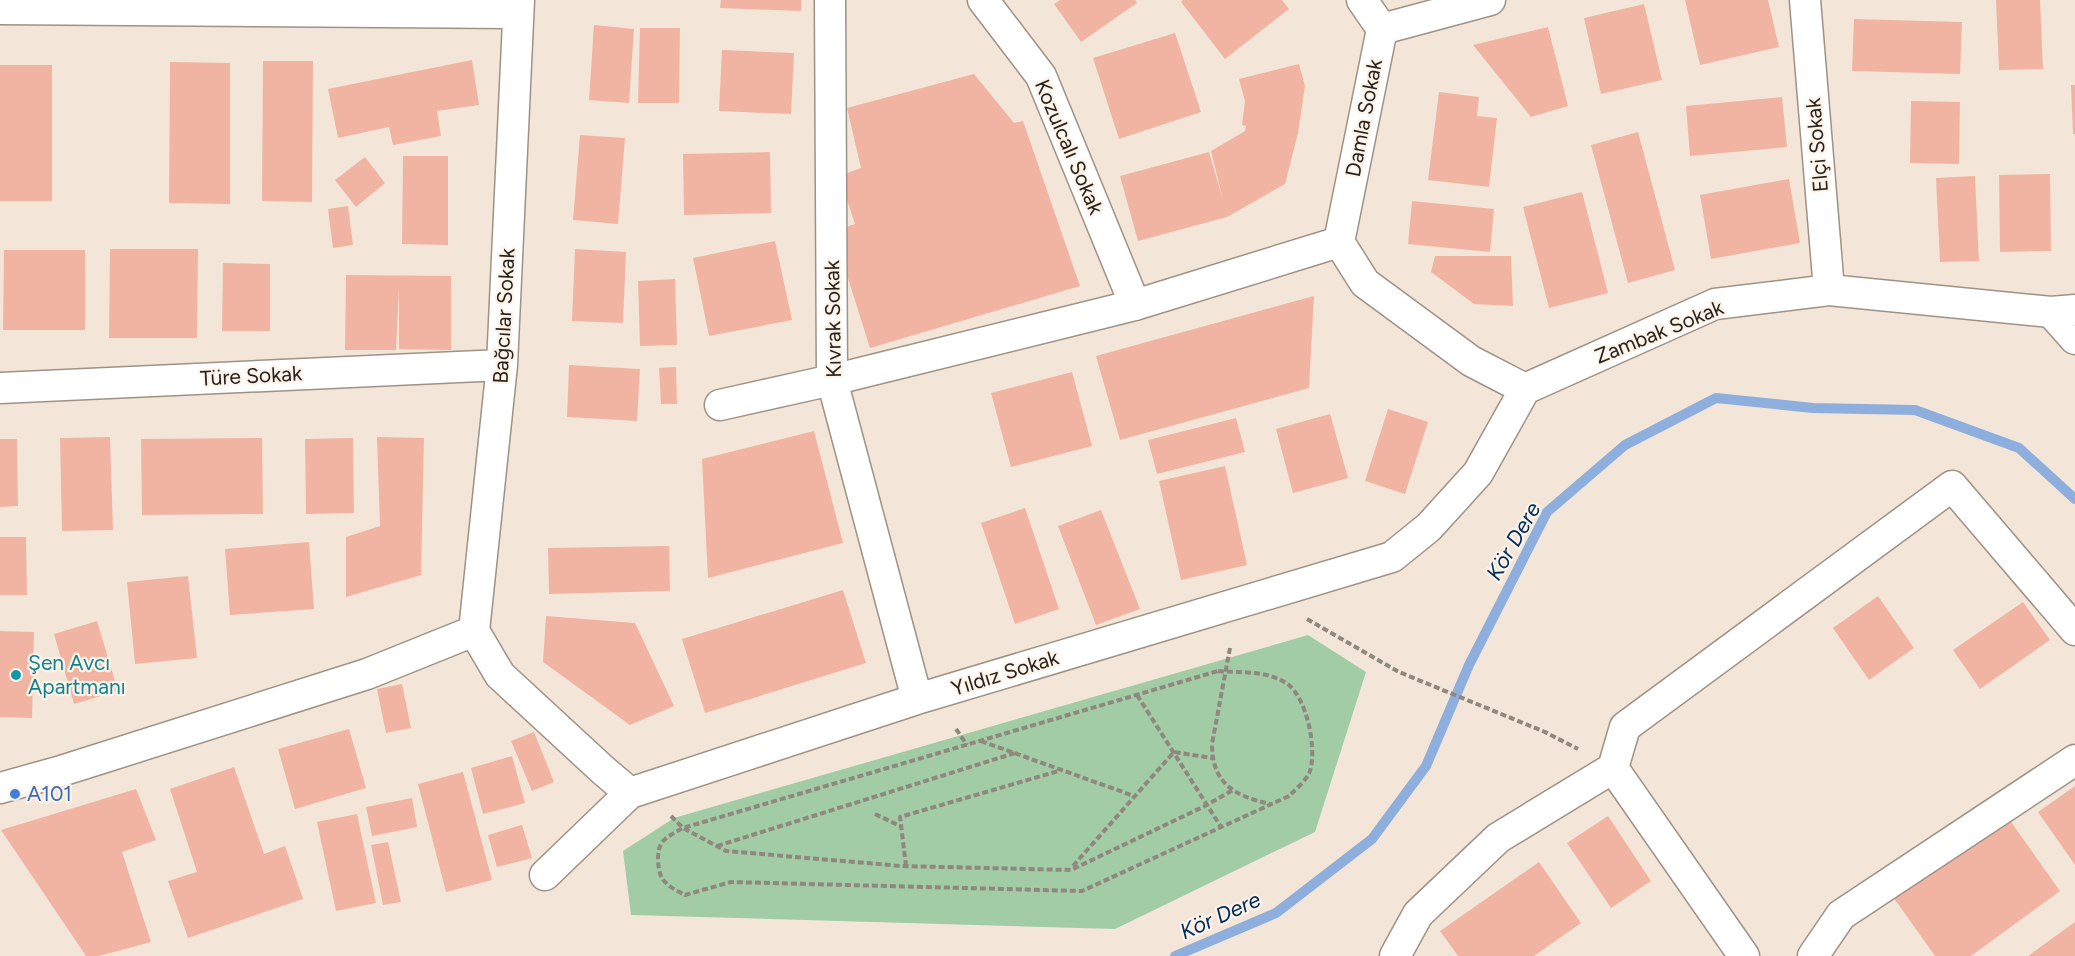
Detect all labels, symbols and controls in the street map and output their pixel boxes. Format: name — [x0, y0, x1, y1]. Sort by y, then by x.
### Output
street label: Damla Sokak — [1340, 56, 1387, 179]
street label: Kozulcalı Sokak — [1030, 76, 1109, 219]
street label: Elçi Sokak — [1800, 96, 1833, 193]
street label: Bağcılar Sokak — [487, 247, 520, 384]
street label: Kıvrak Sokak — [819, 259, 846, 378]
street label: Zambak Sokak — [1591, 294, 1727, 369]
street label: Türe Sokak — [199, 360, 303, 391]
water label: Kör Dere — [1480, 497, 1547, 585]
street label: Yıldız Sokak — [948, 644, 1062, 701]
place label: Şen Avcı Apartmanı — [28, 650, 126, 699]
marker: Şen Avcı Apartmanı — [9, 668, 23, 682]
place label: A101 — [27, 781, 72, 806]
marker: A101 — [8, 787, 22, 801]
water label: Kör Dere — [1176, 886, 1265, 945]

